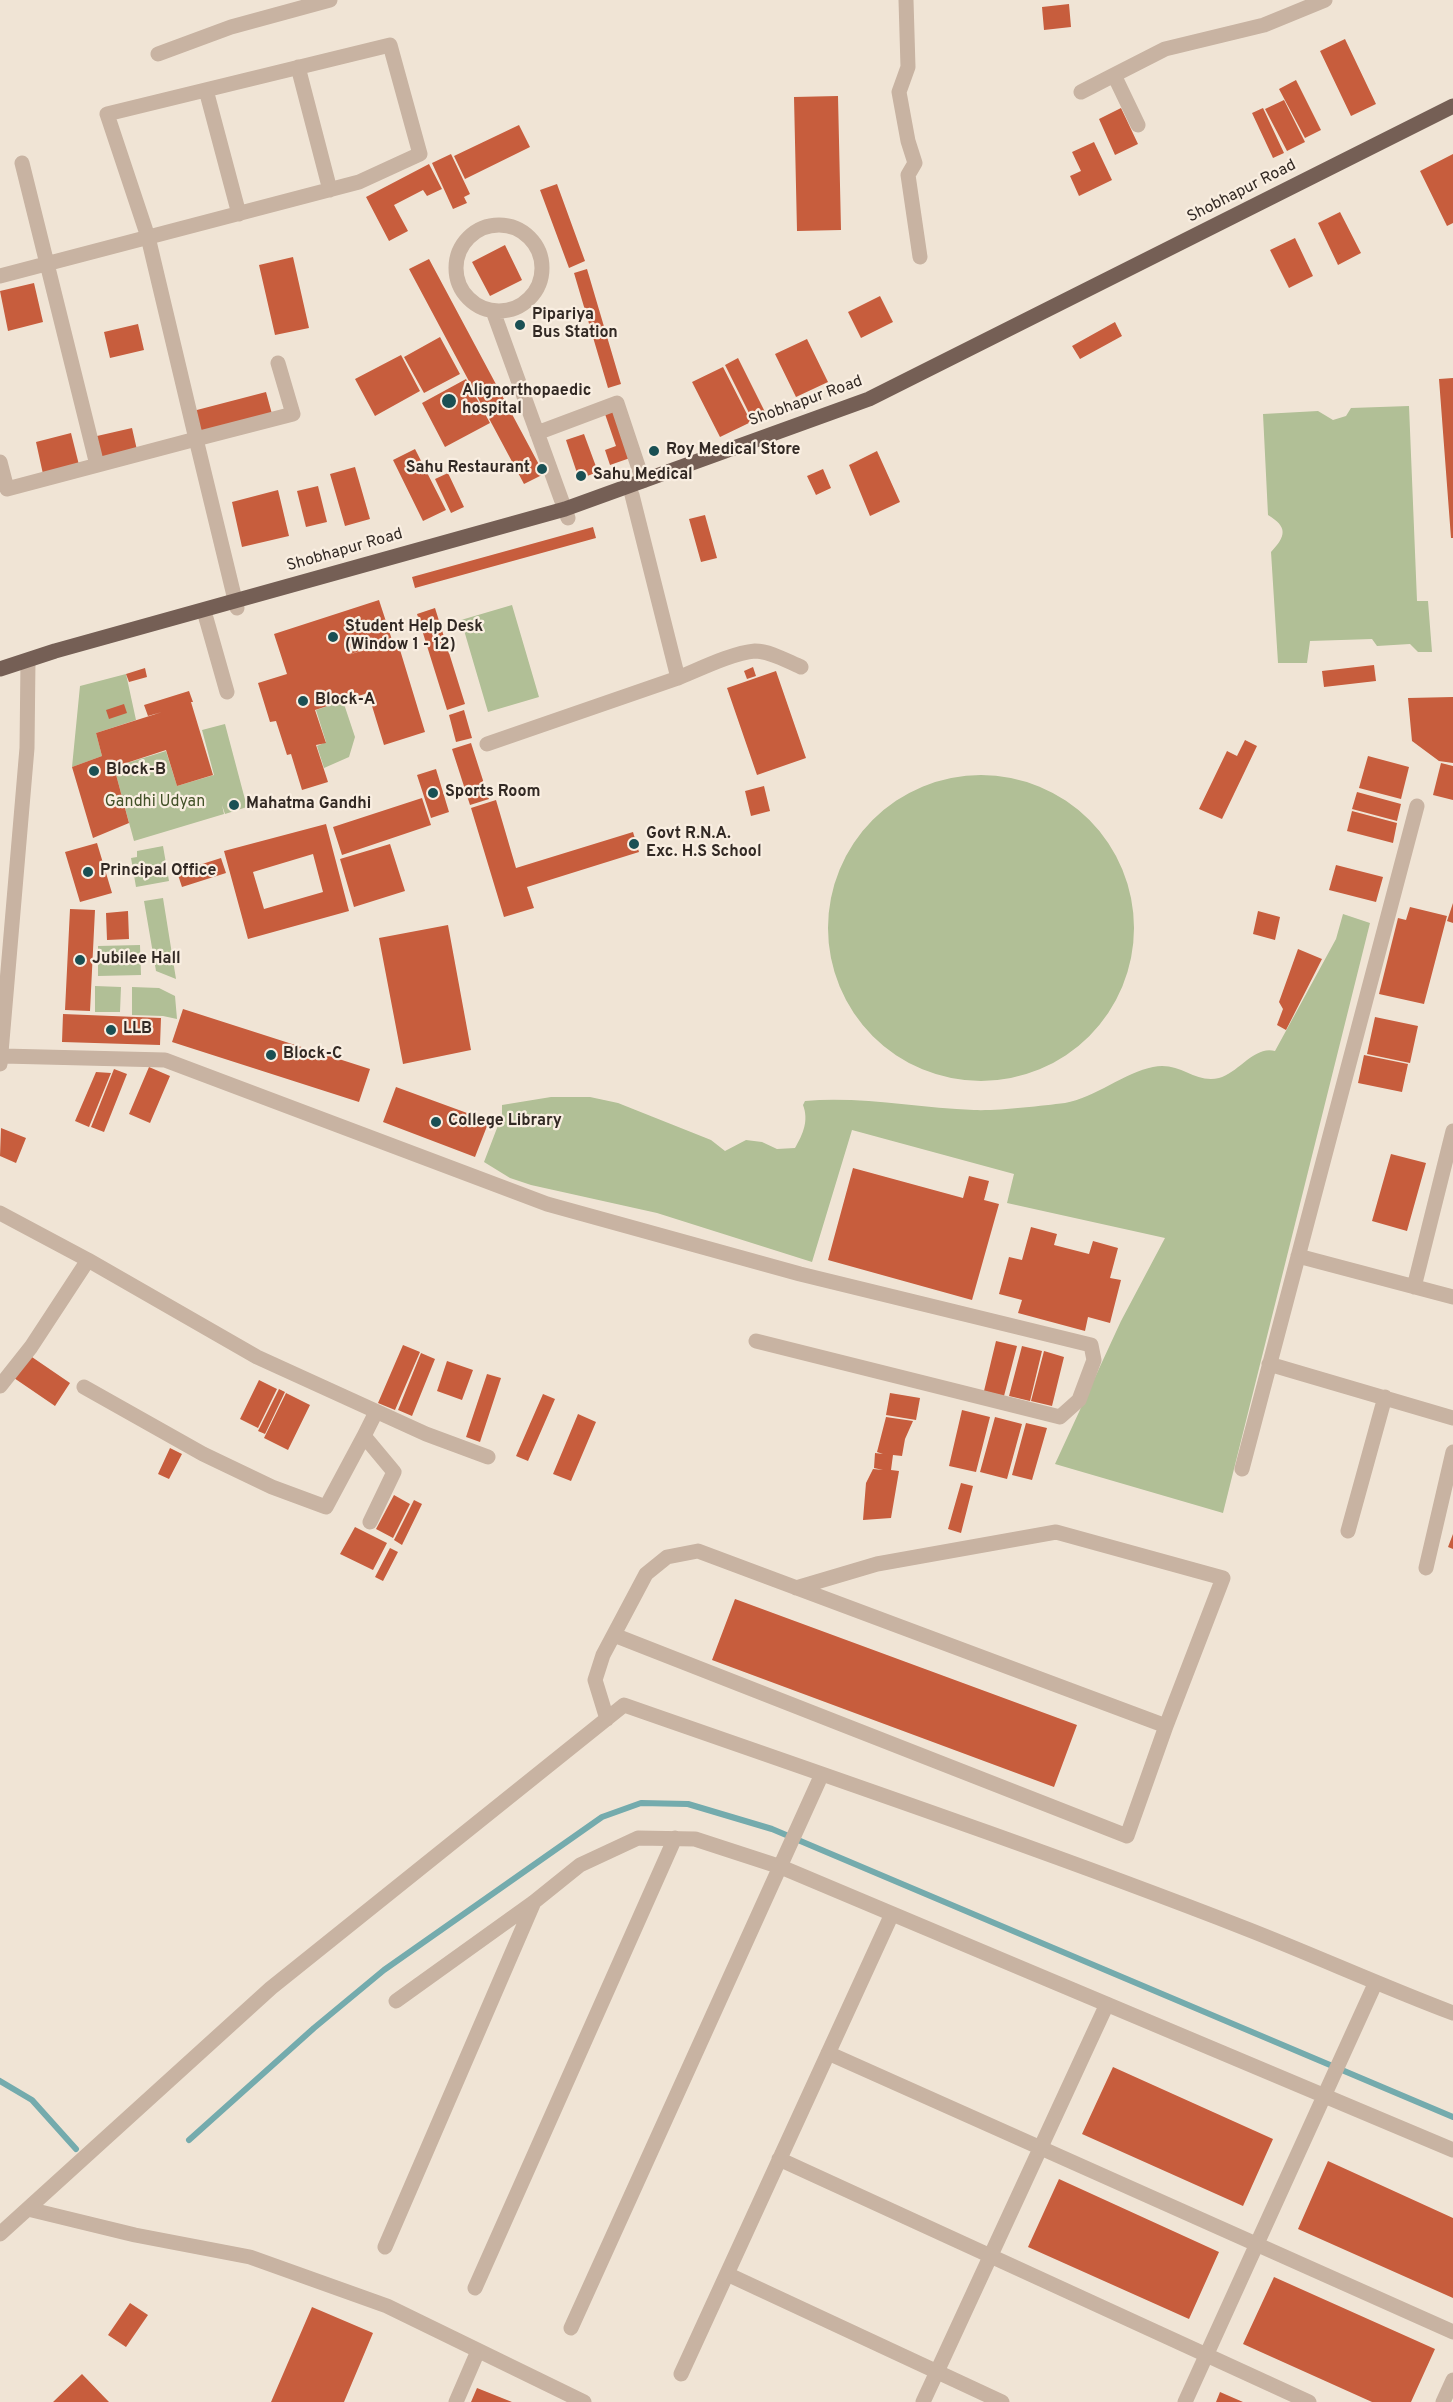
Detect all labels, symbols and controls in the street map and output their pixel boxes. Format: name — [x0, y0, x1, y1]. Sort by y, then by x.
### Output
street label: Shobhapur Road — [1184, 156, 1300, 228]
place label: Pipariya Bus Station — [532, 306, 618, 344]
marker: Pipariya Bus Station — [513, 318, 527, 332]
street label: Shobhapur Road — [747, 373, 865, 431]
place label: Alignorthopaedic hospital — [462, 382, 591, 420]
marker: Alignorthopaedic hospital — [440, 392, 458, 410]
place label: Roy Medical Store — [666, 441, 800, 461]
marker: Roy Medical Store — [647, 444, 661, 458]
place label: Sahu Restaurant — [406, 459, 530, 479]
marker: Sahu Restaurant — [535, 462, 549, 476]
place label: Sahu Medical — [593, 466, 693, 486]
marker: Sahu Medical — [574, 469, 588, 483]
street label: Shobhapur Road — [285, 525, 405, 577]
place label: Student Help Desk (Window 1 - 12) — [345, 618, 483, 656]
marker: Student Help Desk (Window 1 - 12) — [326, 630, 340, 644]
place label: Block-A — [315, 691, 375, 711]
marker: Block-A — [296, 694, 310, 708]
place label: Block-B — [106, 761, 166, 781]
marker: Block-B — [87, 764, 101, 778]
place label: Sports Room — [445, 783, 540, 803]
marker: Sports Room — [426, 786, 440, 800]
park label: Gandhi Udyan — [105, 793, 205, 813]
place label: Mahatma Gandhi — [246, 795, 371, 815]
marker: Mahatma Gandhi — [227, 798, 241, 812]
place label: Govt R.N.A. Exc. H.S School — [646, 825, 762, 863]
marker: Govt R.N.A. Exc. H.S School — [627, 837, 641, 851]
place label: Principal Office — [100, 862, 216, 882]
marker: Principal Office — [81, 865, 95, 879]
place label: Jubilee Hall — [92, 950, 181, 970]
marker: Jubilee Hall — [73, 953, 87, 967]
place label: LLB — [123, 1020, 152, 1040]
marker: LLB — [104, 1023, 118, 1037]
place label: Block-C — [283, 1045, 342, 1065]
marker: Block-C — [264, 1048, 278, 1062]
place label: College Library — [448, 1112, 562, 1132]
marker: College Library — [429, 1115, 443, 1129]

